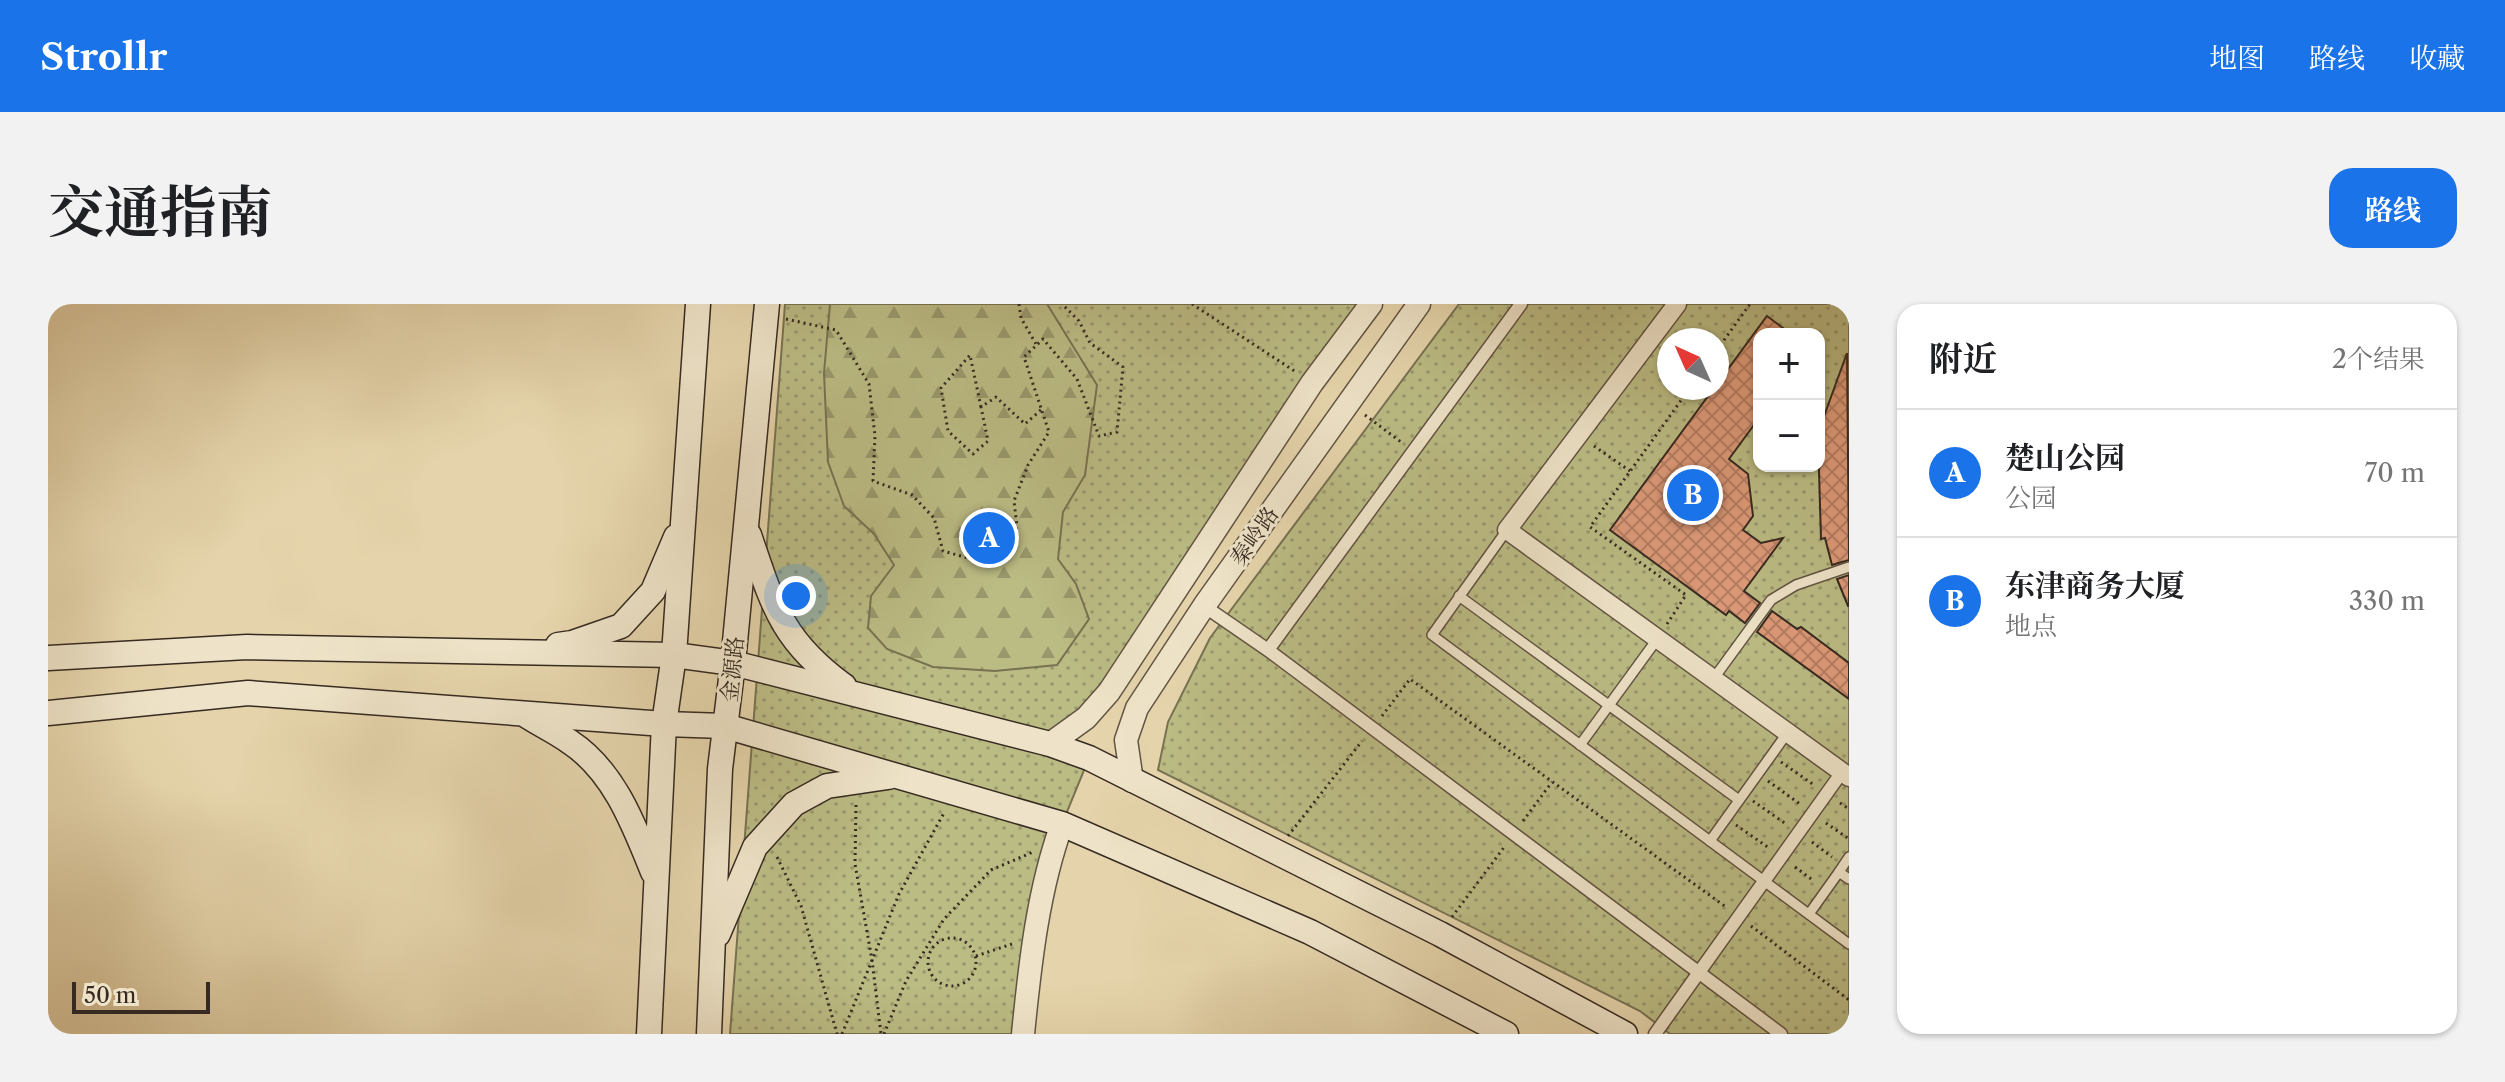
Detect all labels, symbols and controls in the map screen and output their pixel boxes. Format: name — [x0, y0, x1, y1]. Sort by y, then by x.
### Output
text: Strollr — [40, 33, 167, 80]
text: 地图 — [2209, 41, 2265, 75]
text: 路线 — [2309, 41, 2365, 75]
text: 收藏 — [2409, 41, 2465, 75]
button: 路线 — [2329, 168, 2457, 248]
text: 交通指南 — [48, 178, 272, 247]
north arrow — [1657, 328, 1729, 400]
map controls — [1753, 328, 1825, 472]
button: + — [1753, 328, 1825, 400]
text: 附近 — [1929, 338, 1997, 380]
text: 2个结果 — [2332, 343, 2425, 375]
button: − — [1753, 400, 1825, 472]
text: 楚山公园 — [2005, 439, 2125, 476]
text: A — [1945, 457, 1965, 489]
text: 70 m — [2365, 457, 2425, 489]
pin: B — [1667, 465, 1719, 525]
text: 公园 — [2005, 482, 2057, 514]
street label: 秦岭路 — [1224, 502, 1284, 571]
pin: A — [963, 508, 1015, 568]
text: 东津商务大厦 — [2005, 567, 2185, 604]
your location — [776, 576, 816, 616]
text: B — [1945, 585, 1965, 617]
text: 330 m — [2349, 585, 2425, 617]
text: 地点 — [2005, 610, 2057, 642]
street label: 金源路 — [716, 635, 749, 703]
scale bar — [72, 978, 210, 1014]
text: 50 m — [84, 982, 136, 1009]

